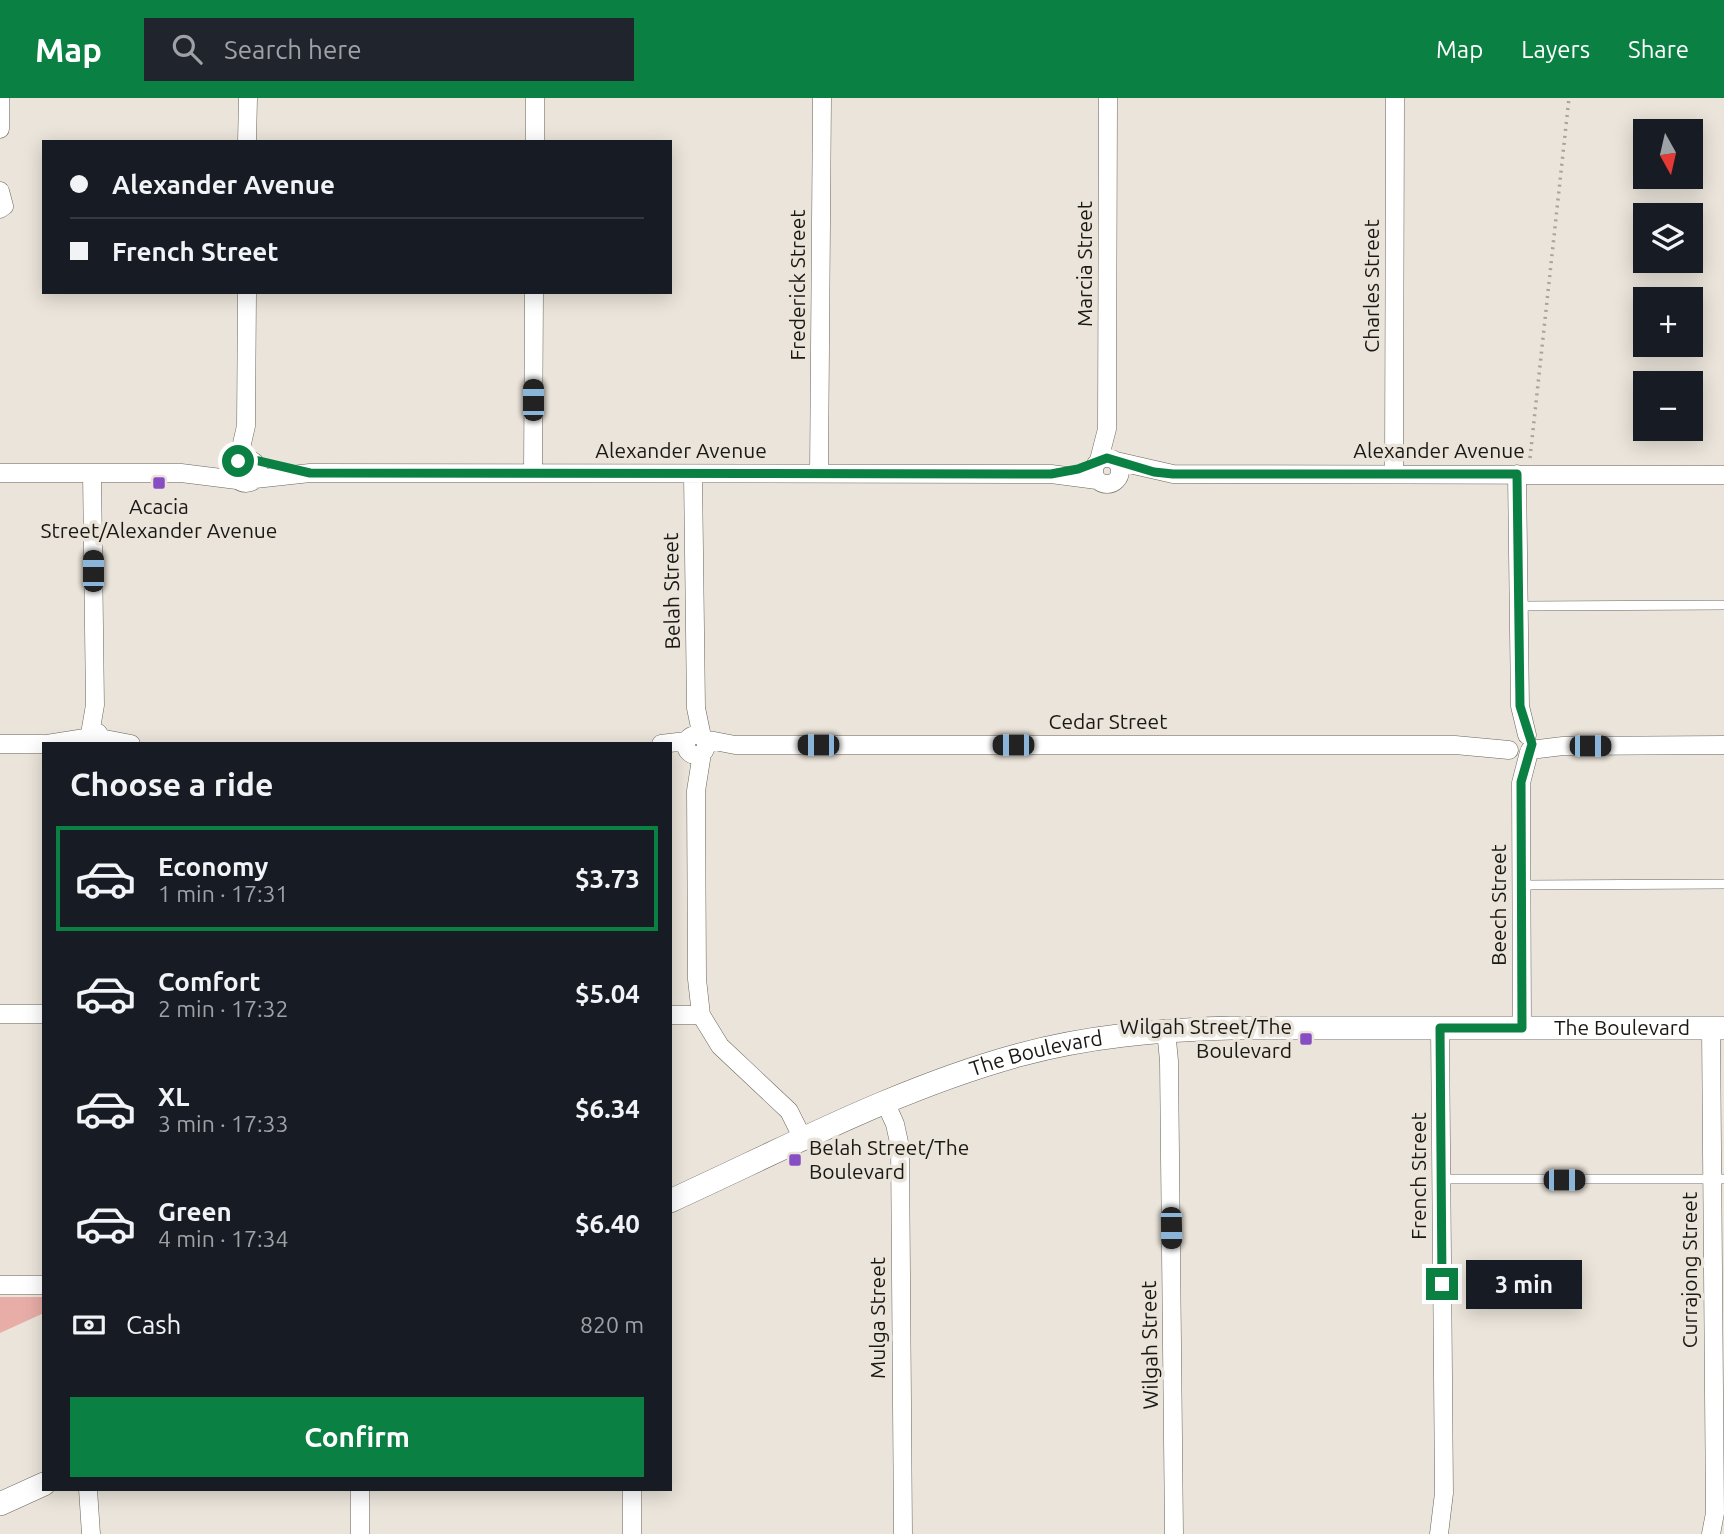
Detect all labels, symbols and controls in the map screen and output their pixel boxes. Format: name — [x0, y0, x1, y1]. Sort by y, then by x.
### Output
search box — [144, 18, 634, 81]
icon: search — [168, 30, 206, 68]
text: Map — [35, 31, 102, 68]
text: Search here — [224, 35, 362, 64]
text: Map — [1436, 36, 1483, 63]
text: Layers — [1521, 36, 1590, 63]
text: Share — [1628, 36, 1689, 63]
north arrow — [1633, 119, 1703, 189]
map controls — [1633, 119, 1703, 441]
text: Alexander Avenue — [112, 170, 335, 199]
street label: Marcia Street — [1072, 201, 1096, 327]
button: layers — [1633, 203, 1703, 273]
street label: Frederick Street — [785, 210, 809, 360]
street label: Charles Street — [1359, 219, 1383, 353]
text: French Street — [112, 237, 279, 266]
button: + — [1633, 287, 1703, 357]
button: − — [1633, 371, 1703, 441]
car — [523, 379, 544, 421]
street label: Alexander Avenue — [595, 438, 767, 462]
street label: Alexander Avenue — [1353, 438, 1525, 462]
route start — [222, 445, 254, 477]
marker: Acacia Street/Alexander Avenue — [151, 475, 167, 491]
place label: Acacia Street/Alexander Avenue — [41, 494, 277, 542]
street label: Belah Street — [658, 532, 684, 650]
car — [83, 550, 104, 592]
street label: Cedar Street — [1049, 709, 1167, 733]
car — [798, 735, 840, 756]
car — [993, 735, 1035, 756]
car — [1570, 736, 1612, 757]
text: Choose a ride — [70, 766, 273, 802]
street label: Beech Street — [1486, 844, 1510, 966]
icon: car — [74, 847, 137, 910]
text: Economy — [158, 852, 268, 881]
text: $3.73 — [575, 864, 640, 893]
text: 1 min · 17:31 — [158, 881, 289, 906]
icon: car — [74, 962, 137, 1025]
text: Comfort — [158, 967, 261, 996]
text: $5.04 — [575, 979, 640, 1008]
text: 2 min · 17:32 — [158, 996, 289, 1021]
place label: Wilgah Street/The Boulevard — [1120, 1014, 1292, 1062]
street label: The Boulevard — [1554, 1015, 1690, 1039]
street label: The Boulevard — [966, 1025, 1104, 1080]
marker: Wilgah Street/The Boulevard — [1298, 1031, 1314, 1047]
icon: car — [74, 1077, 137, 1140]
text: XL — [158, 1082, 189, 1111]
text: $6.34 — [575, 1094, 640, 1123]
text: 3 min · 17:33 — [158, 1111, 289, 1136]
street label: French Street — [1406, 1112, 1430, 1240]
place label: Belah Street/The Boulevard — [809, 1135, 969, 1183]
marker: Belah Street/The Boulevard — [787, 1152, 803, 1168]
car — [1544, 1170, 1586, 1191]
icon: car — [74, 1192, 137, 1255]
street label: Currajong Street — [1677, 1192, 1701, 1348]
text: Green — [158, 1197, 232, 1226]
car — [1161, 1207, 1182, 1249]
text: $6.40 — [575, 1209, 640, 1238]
text: 4 min · 17:34 — [158, 1226, 289, 1251]
street label: Mulga Street — [865, 1257, 889, 1379]
callout: 3 min — [1466, 1260, 1582, 1308]
route end — [1426, 1268, 1458, 1300]
text: 3 min — [1495, 1272, 1553, 1297]
street label: Wilgah Street — [1136, 1280, 1162, 1410]
icon: cash — [70, 1306, 108, 1344]
text: Cash — [126, 1310, 181, 1339]
text: 820 m — [580, 1312, 644, 1337]
button: Confirm — [70, 1397, 644, 1477]

